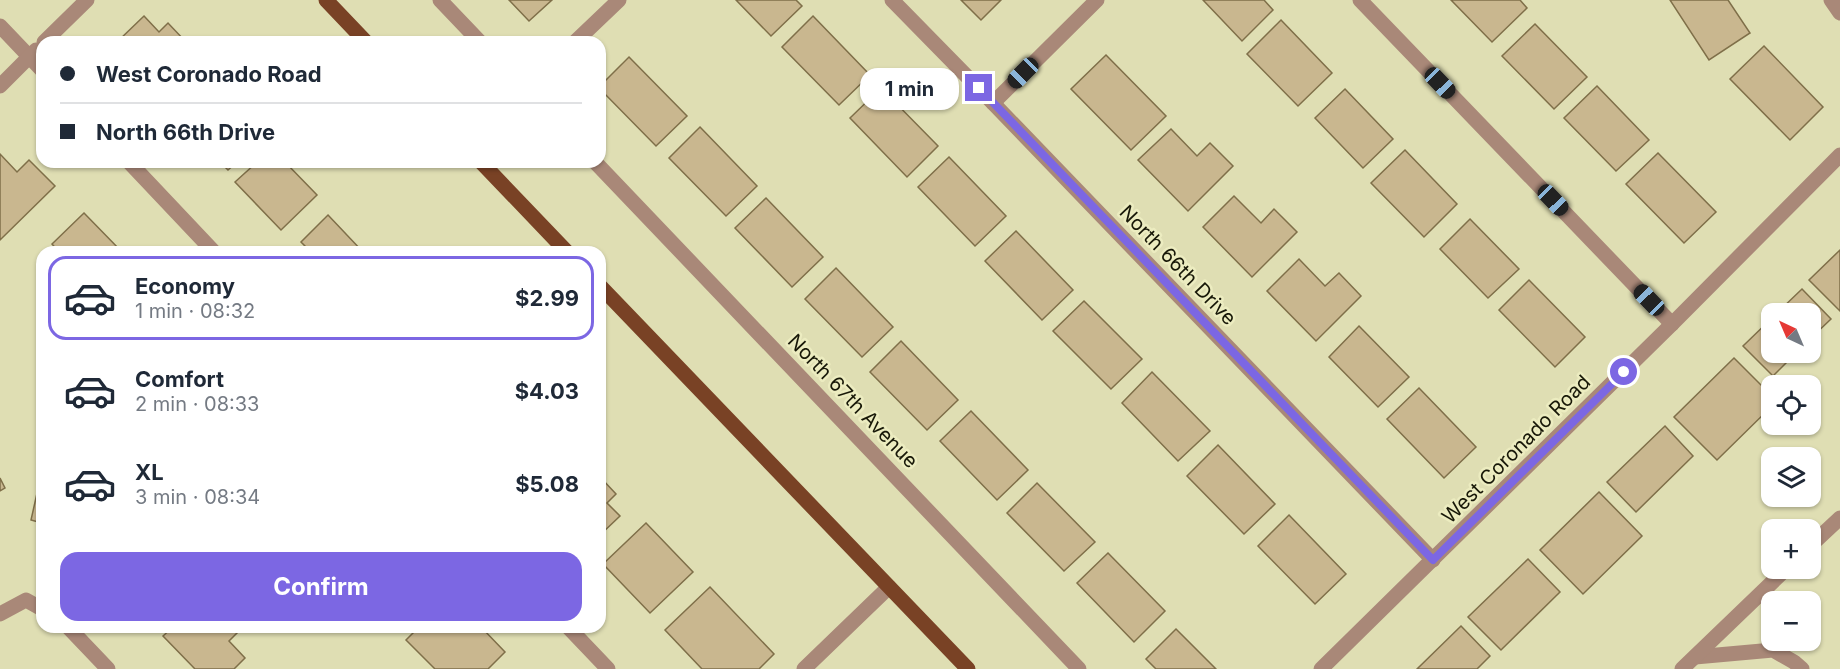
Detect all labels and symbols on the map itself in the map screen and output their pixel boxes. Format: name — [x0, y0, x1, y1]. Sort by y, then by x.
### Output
car — [1004, 54, 1042, 92]
car — [1421, 64, 1459, 102]
callout: 1 min — [859, 67, 958, 109]
route end — [965, 74, 992, 101]
car — [1534, 181, 1572, 219]
street label: North 66th Drive — [1115, 200, 1241, 330]
car — [1630, 281, 1668, 319]
north arrow — [1761, 303, 1821, 363]
street label: North 67th Avenue — [783, 329, 923, 473]
route start — [1610, 358, 1637, 385]
street label: West Coronado Road — [1437, 370, 1595, 528]

